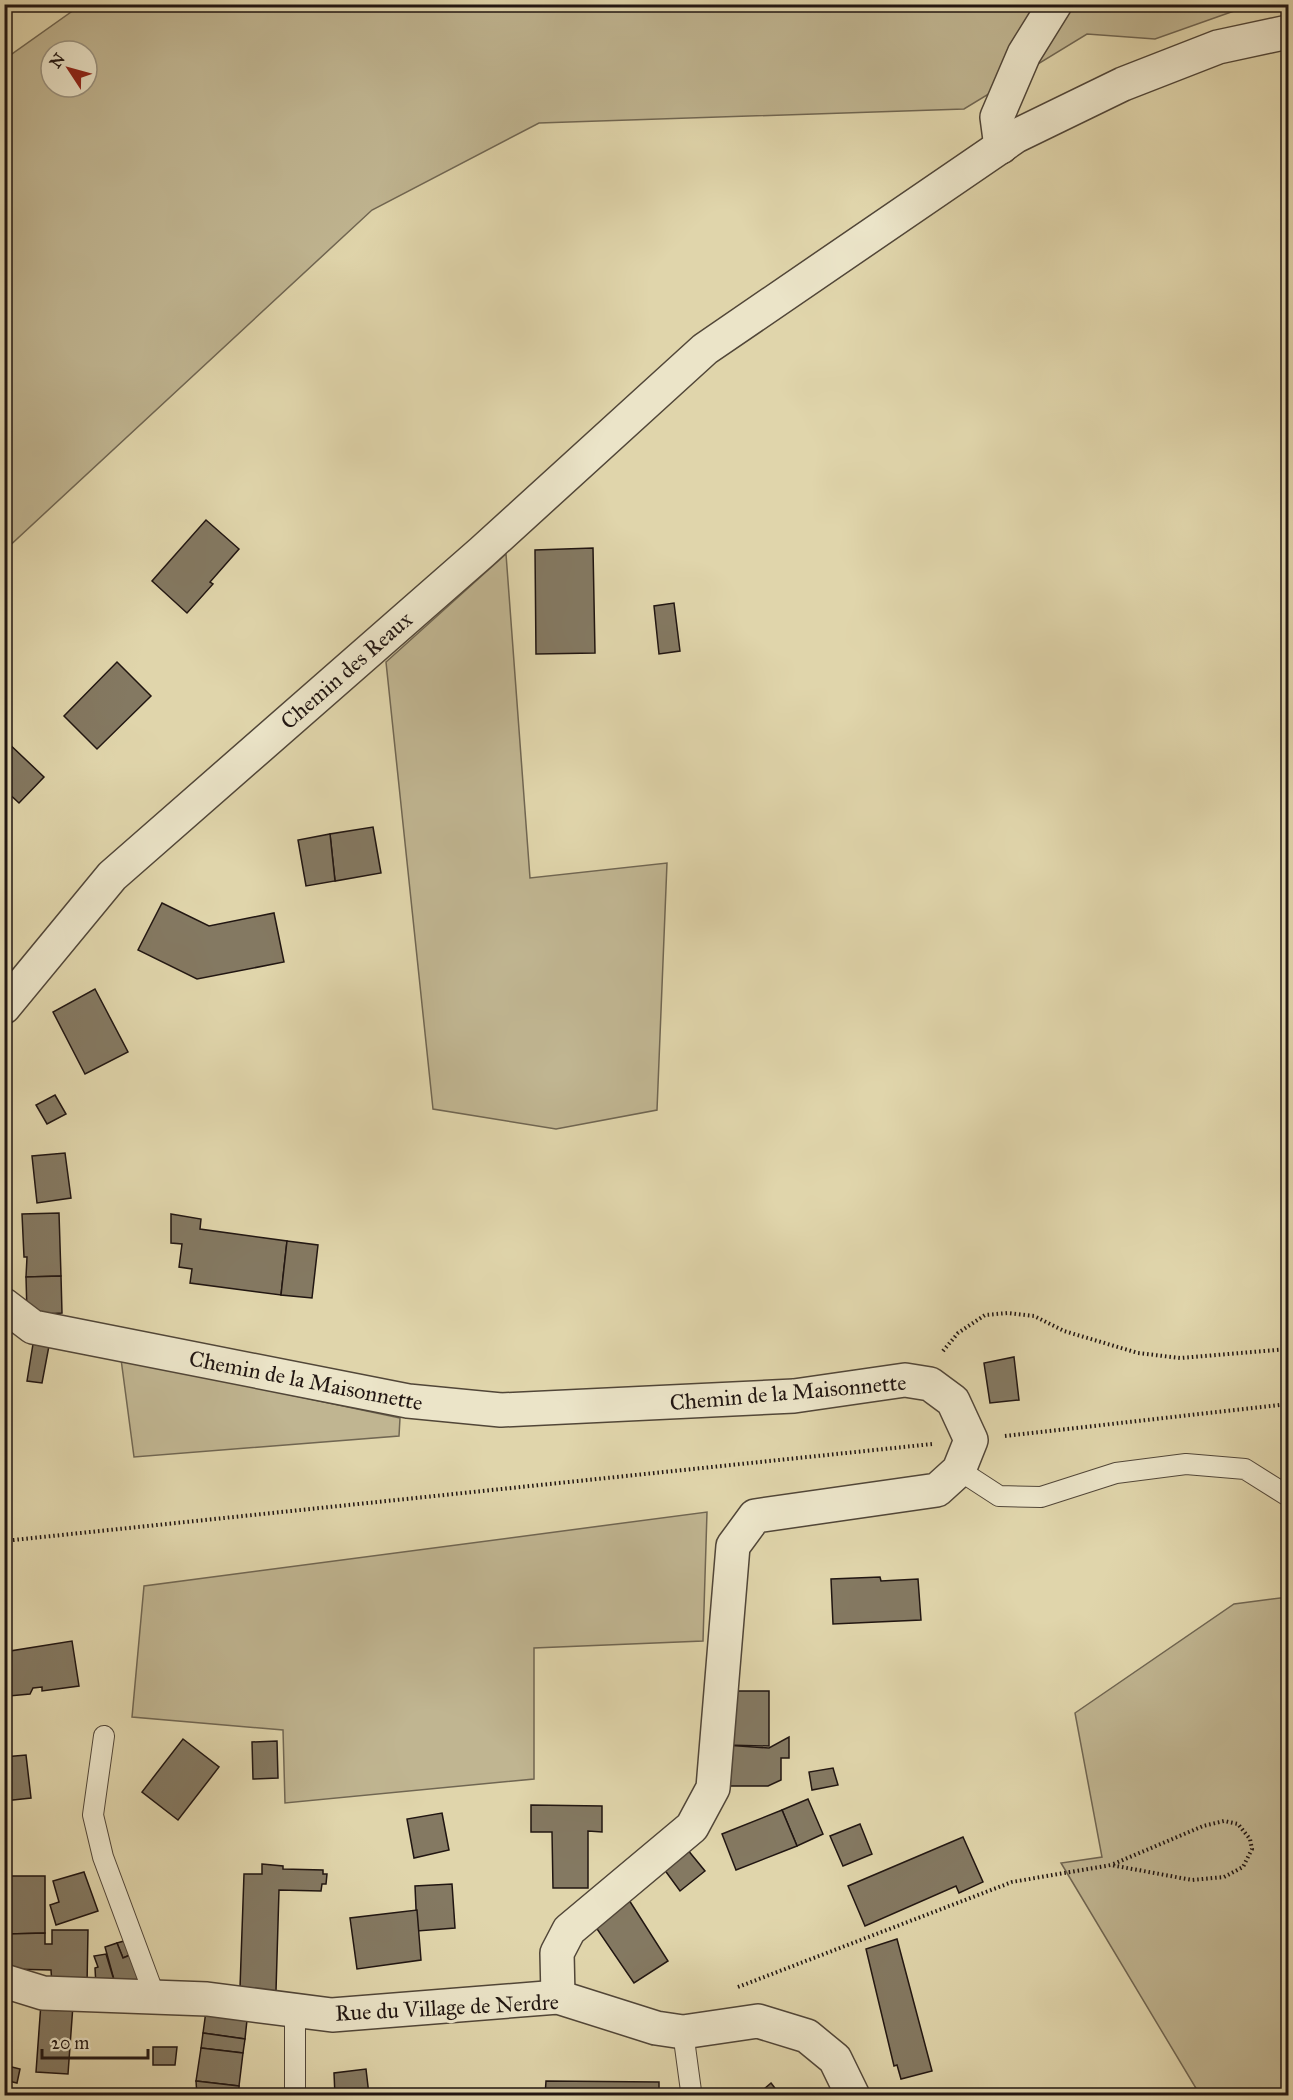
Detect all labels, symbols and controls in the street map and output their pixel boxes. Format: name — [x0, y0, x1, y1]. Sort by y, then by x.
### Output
north arrow — [39, 39, 99, 99]
text: N — [46, 49, 69, 72]
street label: Chemin des Reaux — [275, 606, 418, 735]
street label: Chemin de la Maisonnette — [187, 1345, 425, 1416]
street label: Chemin de la Maisonnette — [669, 1369, 907, 1416]
street label: Rue du Village de Nerdre — [334, 1988, 560, 2027]
scale bar — [42, 2022, 148, 2060]
text: 20 m — [51, 2032, 89, 2054]

